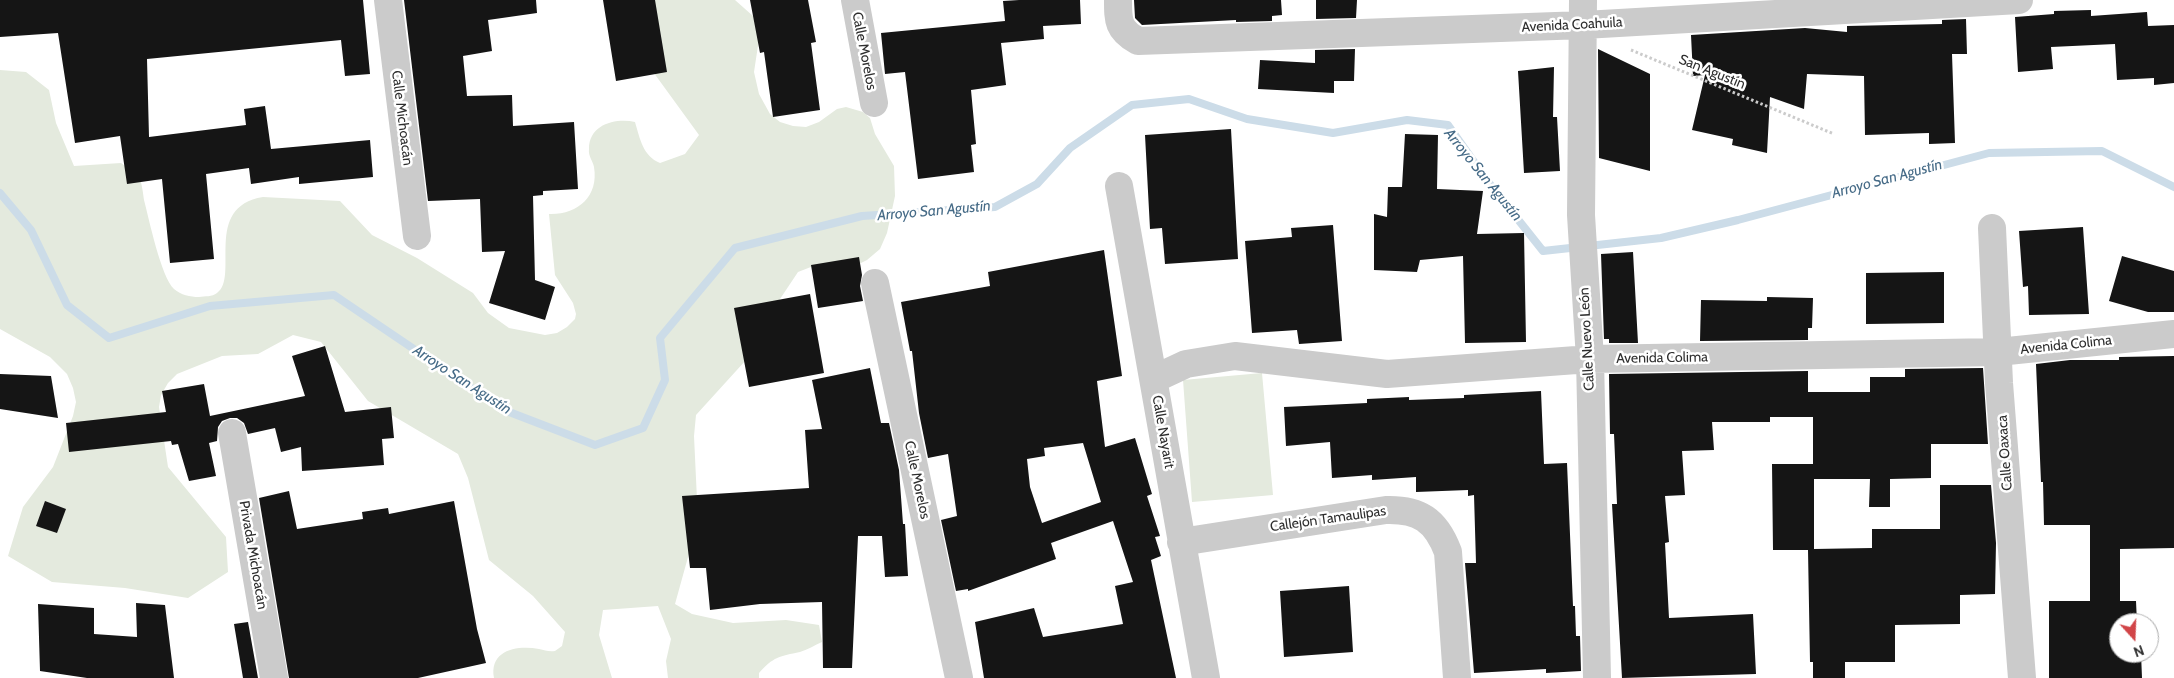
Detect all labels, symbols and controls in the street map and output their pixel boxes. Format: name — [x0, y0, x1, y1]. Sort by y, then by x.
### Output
street label: Calle Morelos — [848, 11, 880, 91]
street label: Avenida Coahuila — [1521, 14, 1623, 36]
street label: San Agustín — [1676, 51, 1748, 93]
street label: Calle Michoacán — [388, 70, 416, 166]
water label: Arroyo San Agustín — [1440, 125, 1526, 225]
water label: Arroyo San Agustín — [1830, 156, 1944, 202]
water label: Arroyo San Agustín — [877, 197, 991, 225]
street label: Calle Nuevo León — [1576, 287, 1598, 391]
street label: Avenida Colima — [2019, 332, 2113, 358]
water label: Arroyo San Agustín — [409, 341, 515, 419]
street label: Avenida Colima — [1616, 349, 1708, 367]
street label: Calle Nayarit — [1148, 394, 1178, 470]
street label: Calle Oaxaca — [1994, 415, 2016, 491]
street label: Calle Morelos — [901, 439, 933, 521]
street label: Privada Michoacán — [235, 499, 271, 611]
street label: Callejón Tamaulipas — [1269, 503, 1387, 535]
north arrow — [2109, 613, 2159, 663]
text: N — [2131, 641, 2147, 661]

